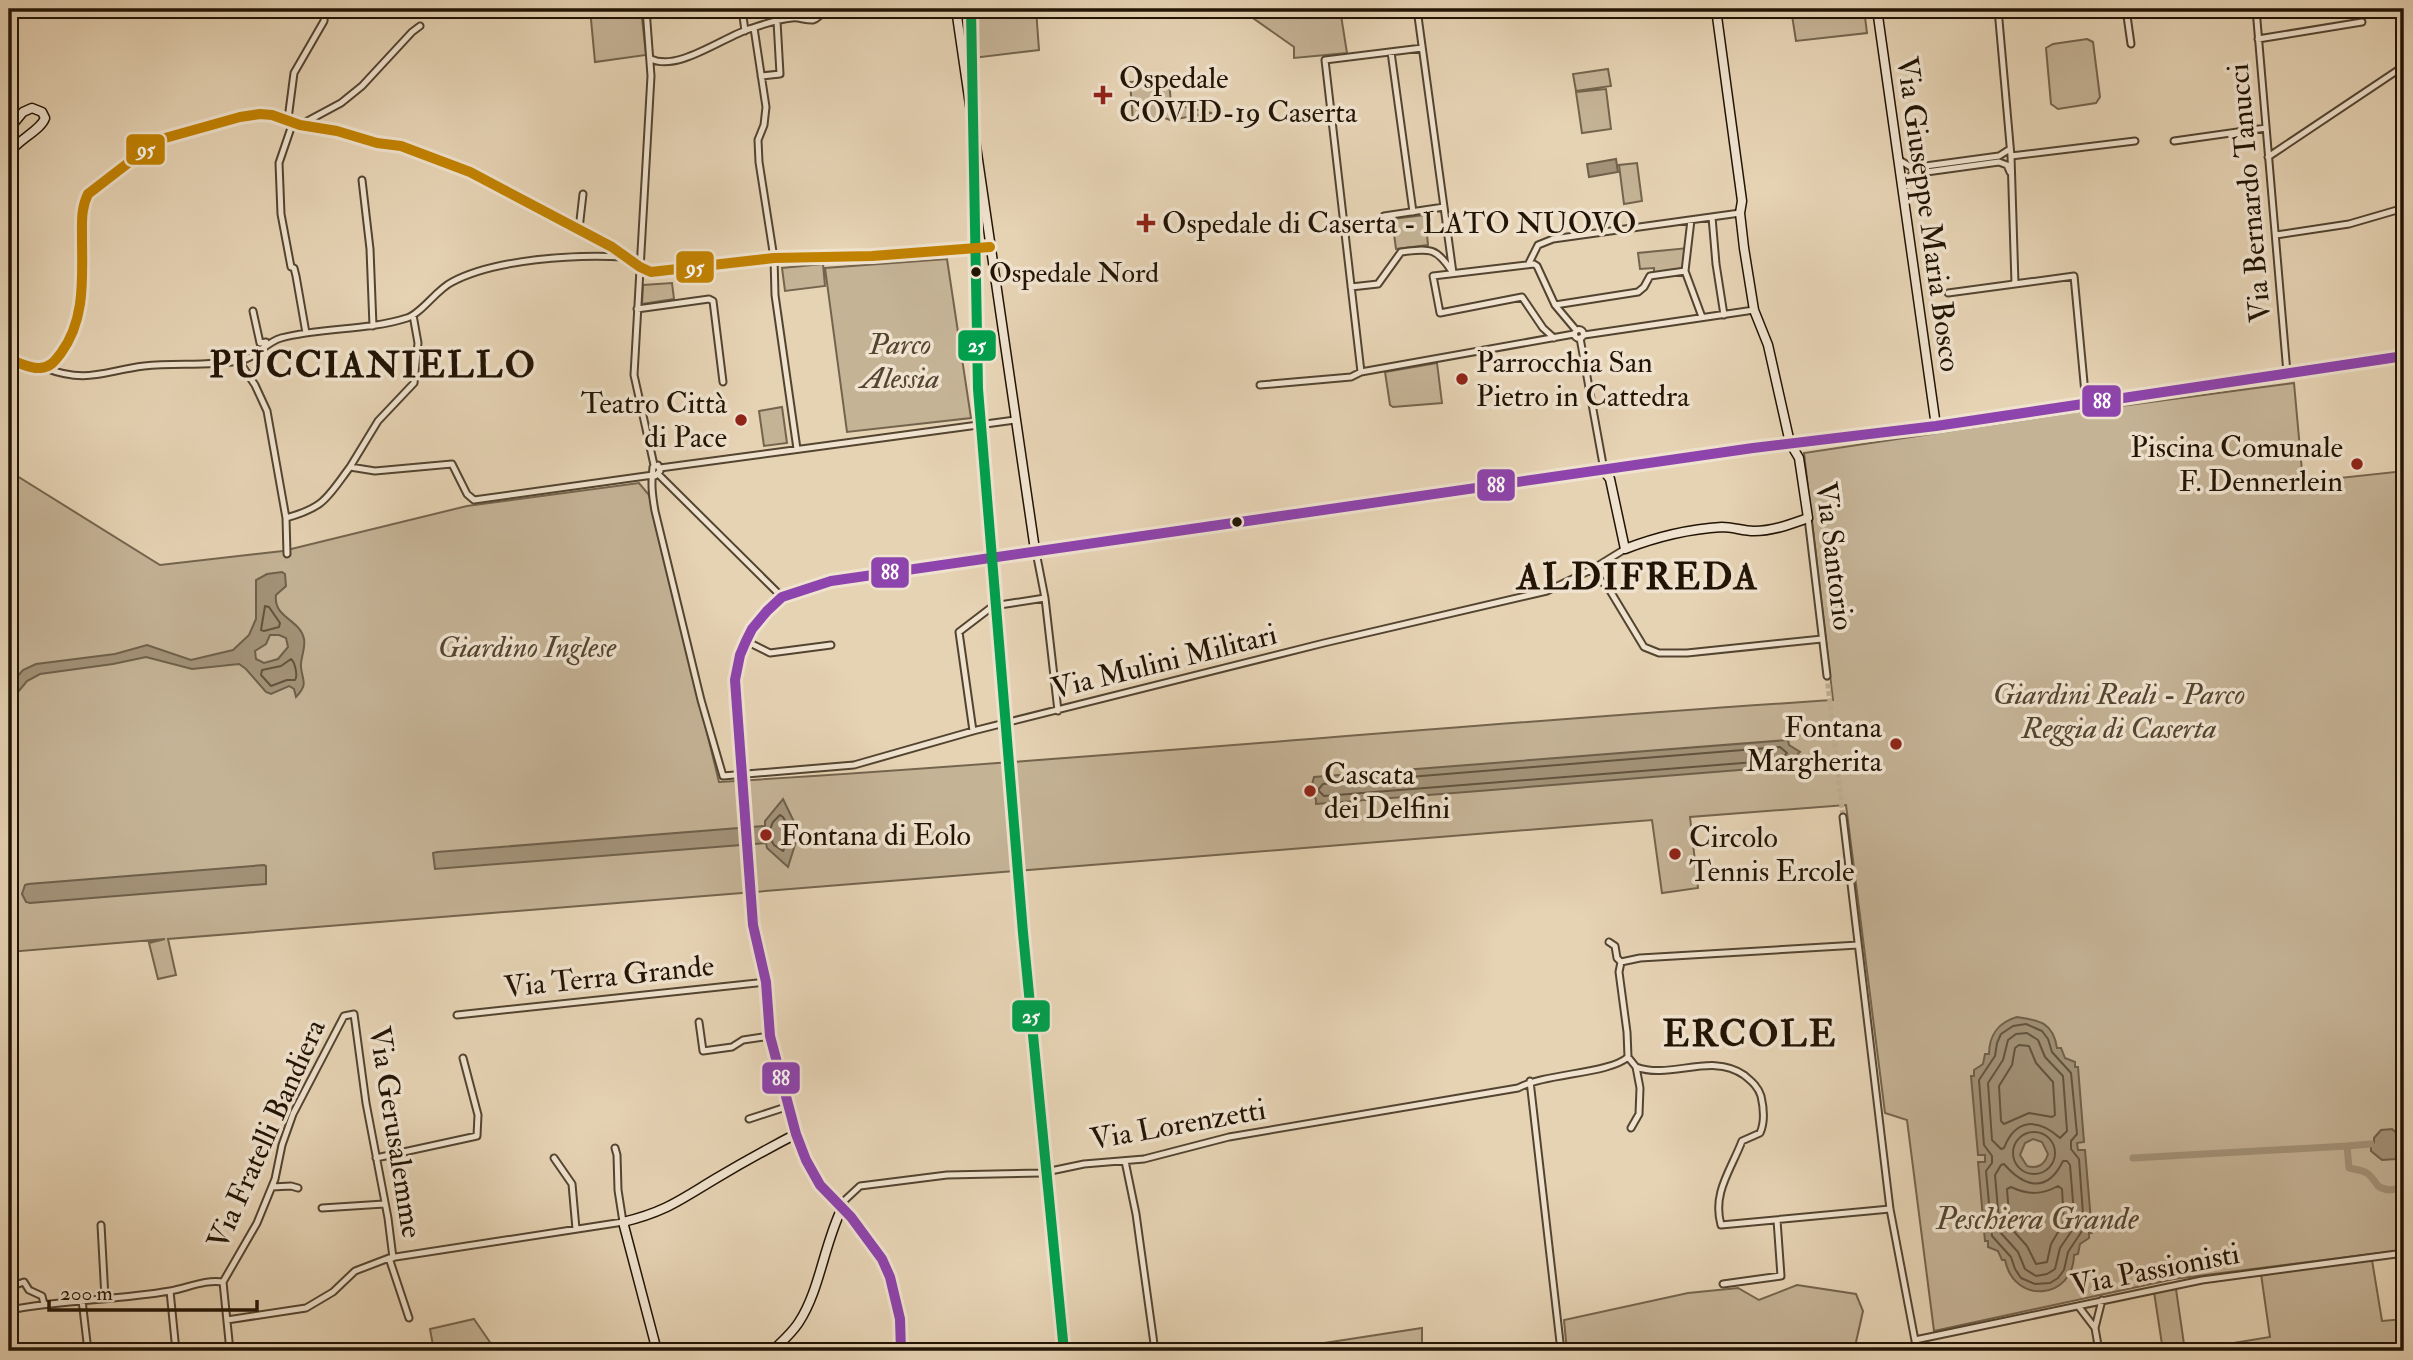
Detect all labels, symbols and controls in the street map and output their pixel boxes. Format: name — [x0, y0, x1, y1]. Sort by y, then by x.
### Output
street label: Via Giuseppe Maria Bosco — [1888, 54, 1969, 374]
place label: Ospedale COVID-19 Caserta — [1119, 60, 1358, 131]
street label: Via Bernardo Tanucci — [2220, 62, 2279, 324]
marker: Ospedale COVID-19 Caserta — [1093, 85, 1113, 105]
line badge: 95 — [125, 133, 166, 166]
text: 95 — [135, 138, 156, 162]
place label: Ospedale di Caserta - LATO NUOVO — [1162, 205, 1636, 242]
marker: Ospedale di Caserta - LATO NUOVO — [1136, 213, 1156, 233]
line badge: 95 — [675, 250, 715, 284]
text: 95 — [684, 256, 705, 280]
place label: Ospedale Nord — [989, 256, 1159, 291]
marker: Ospedale Nord — [969, 265, 983, 279]
park label: Parco Alessia — [858, 326, 939, 397]
line badge: 25 — [957, 329, 997, 362]
text: 25 — [968, 334, 987, 358]
district label: PUCCIANIELLO — [209, 342, 537, 389]
place label: Parrocchia San Pietro in Cattedra — [1476, 344, 1690, 415]
marker: Parrocchia San Pietro in Cattedra — [1454, 371, 1470, 387]
line badge: 88 — [2081, 384, 2122, 418]
place label: Teatro Città di Pace — [581, 385, 728, 456]
text: 88 — [2093, 390, 2111, 414]
marker: Teatro Città di Pace — [733, 412, 749, 428]
place label: Piscina Comunale F. Dennerlein — [2130, 429, 2343, 500]
marker: Piscina Comunale F. Dennerlein — [2349, 456, 2365, 472]
line badge: 88 — [1476, 468, 1516, 502]
text: 88 — [1487, 474, 1505, 498]
street label: Via Santorio — [1807, 480, 1862, 633]
unlabelled marker — [1230, 515, 1244, 529]
district label: ALDIFREDA — [1515, 554, 1759, 601]
line badge: 88 — [870, 556, 910, 589]
text: 88 — [881, 561, 899, 585]
street label: Via Mulini Militari — [1048, 616, 1281, 707]
park label: Giardino Inglese — [438, 629, 617, 666]
park label: Giardini Reali - Parco Reggia di Caserta — [1993, 676, 2245, 747]
place label: Fontana Margherita — [1746, 709, 1883, 780]
marker: Fontana Margherita — [1888, 736, 1904, 752]
place label: Cascata dei Delfini — [1324, 756, 1450, 827]
marker: Cascata dei Delfini — [1302, 783, 1318, 799]
place label: Fontana di Eolo — [780, 817, 971, 854]
place label: Circolo Tennis Ercole — [1689, 819, 1855, 890]
marker: Fontana di Eolo — [758, 827, 774, 843]
marker: Circolo Tennis Ercole — [1667, 846, 1683, 862]
street label: Via Terra Grande — [502, 947, 716, 1006]
line badge: 25 — [1011, 999, 1051, 1033]
text: 25 — [1022, 1005, 1041, 1029]
district label: ERCOLE — [1663, 1011, 1837, 1058]
street label: Via Fratelli Bandiera — [199, 1013, 334, 1255]
street label: Via Gerusalemme — [361, 1024, 431, 1241]
line badge: 88 — [761, 1061, 801, 1095]
text: 88 — [772, 1067, 790, 1091]
street label: Via Lorenzetti — [1087, 1091, 1269, 1158]
water label: Peschiera Grande — [1934, 1199, 2139, 1239]
street label: Via Passionisti — [2068, 1235, 2243, 1304]
scale bar — [49, 1269, 257, 1313]
text: 200 m — [60, 1280, 113, 1307]

